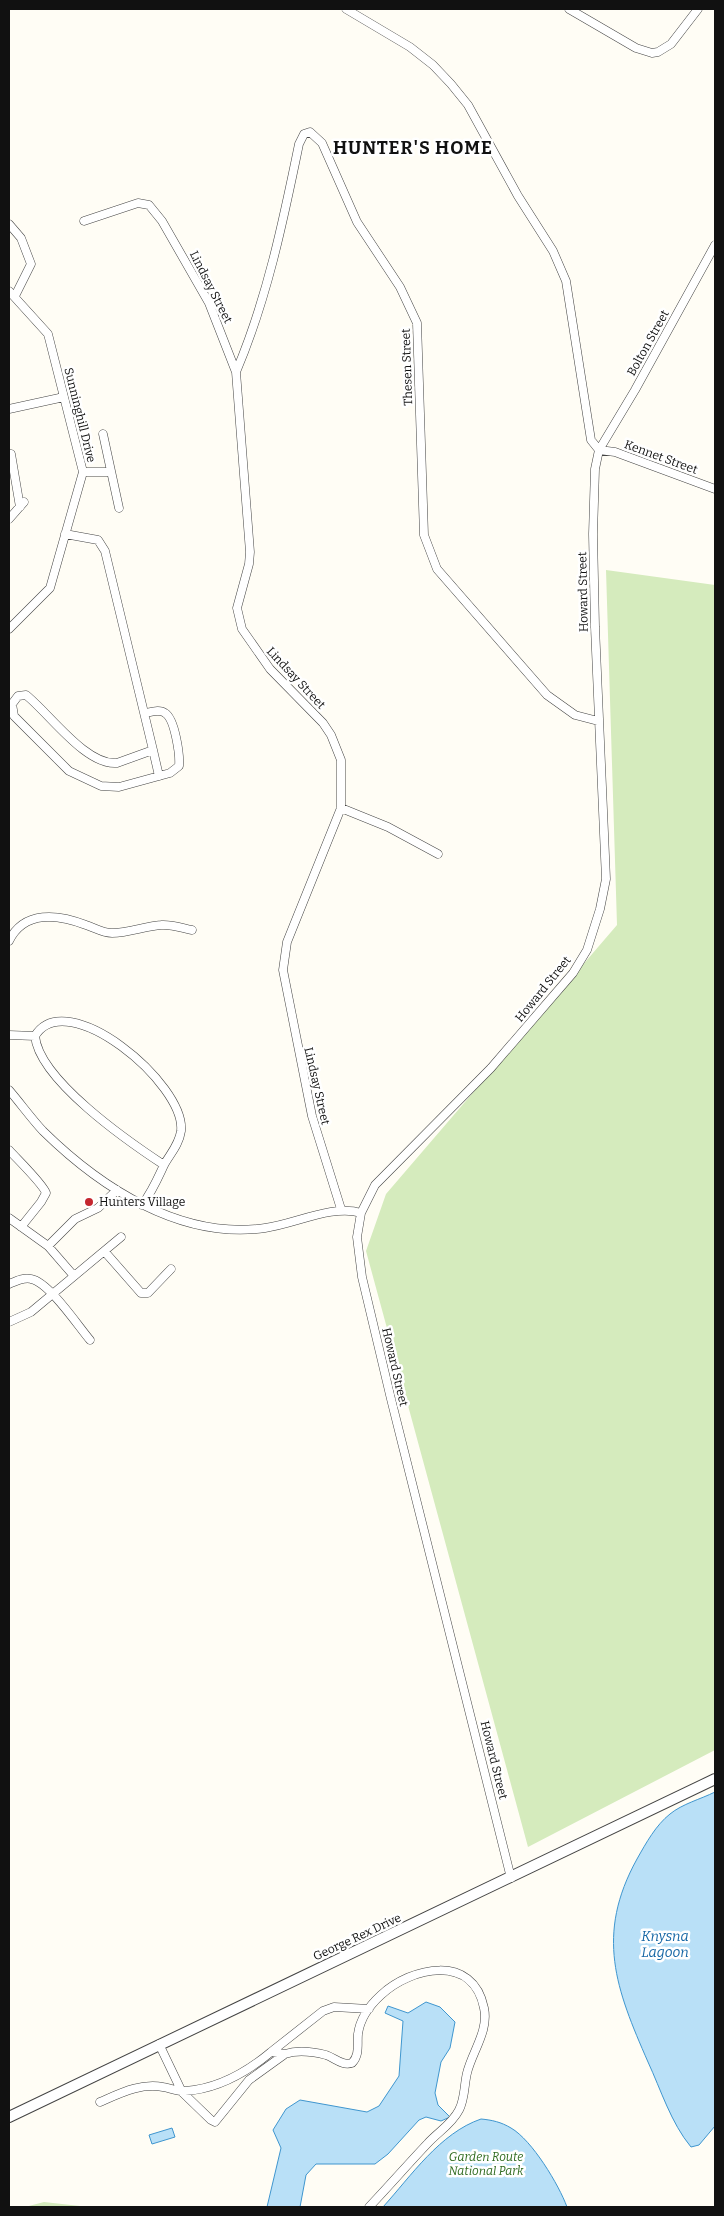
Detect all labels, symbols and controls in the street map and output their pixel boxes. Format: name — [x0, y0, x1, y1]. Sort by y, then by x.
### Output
district label: HUNTER'S HOME — [333, 137, 493, 159]
street label: Lindsay Street — [187, 248, 236, 326]
street label: Bolton Street — [624, 307, 672, 378]
street label: Thesen Street — [399, 328, 415, 406]
street label: Sunninghill Drive — [61, 366, 99, 464]
street label: Kennet Street — [622, 437, 700, 477]
street label: Howard Street — [575, 551, 591, 632]
street label: Lindsay Street — [264, 644, 329, 712]
street label: Howard Street — [512, 953, 574, 1025]
street label: Lindsay Street — [301, 1046, 333, 1127]
place label: Hunters Village — [99, 1195, 185, 1209]
marker: Hunters Village — [83, 1196, 95, 1208]
street label: Howard Street — [379, 1326, 411, 1408]
street label: Howard Street — [477, 1719, 511, 1801]
street label: George Rex Drive — [311, 1911, 403, 1963]
water label: Knysna Lagoon — [641, 1928, 689, 1961]
park label: Garden Route National Park — [448, 2150, 524, 2178]

